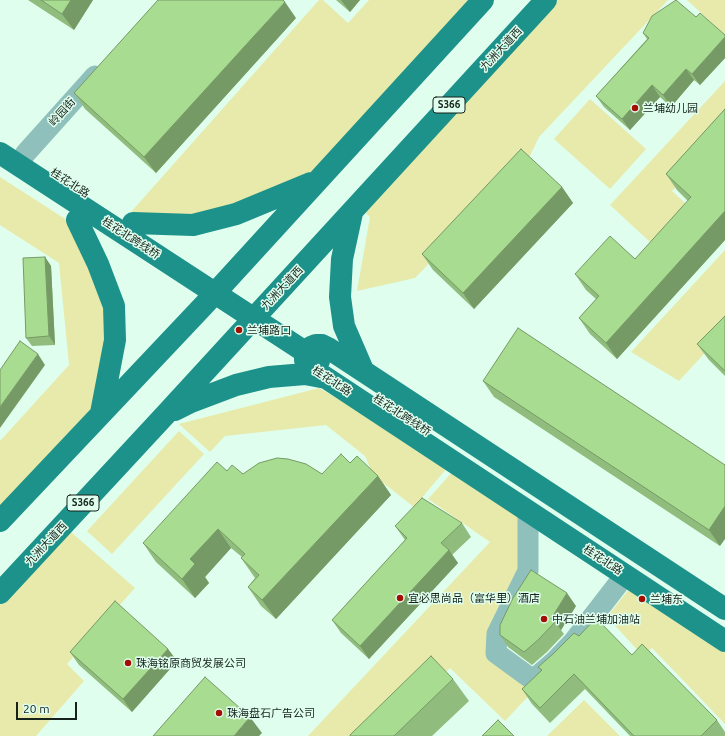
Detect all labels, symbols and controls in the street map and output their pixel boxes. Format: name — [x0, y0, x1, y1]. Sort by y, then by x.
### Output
street label: 九洲大道西 — [477, 24, 525, 74]
street label: 岭园街 — [46, 95, 78, 129]
road number: S366 — [433, 97, 465, 113]
place label: 兰埔幼儿园 — [643, 101, 698, 115]
marker: 兰埔幼儿园 — [630, 103, 640, 113]
street label: 桂花北路 — [48, 165, 92, 201]
street label: 桂花北跨线桥 — [100, 214, 162, 262]
street label: 九洲大道西 — [258, 263, 306, 313]
place label: 兰埔路口 — [247, 323, 291, 337]
marker: 兰埔路口 — [234, 325, 244, 335]
street label: 桂花北路 — [310, 363, 354, 399]
street label: 桂花北跨线桥 — [371, 391, 433, 439]
road number: S366 — [67, 495, 99, 511]
street label: 九洲大道西 — [22, 519, 70, 569]
street label: 桂花北路 — [581, 542, 625, 578]
place label: 宜必思尚品（富华里）酒店 — [408, 591, 540, 605]
place label: 兰埔东 — [650, 592, 683, 606]
marker: 宜必思尚品（富华里）酒店 — [395, 593, 405, 603]
marker: 兰埔东 — [637, 594, 647, 604]
place label: 中石油兰埔加油站 — [552, 612, 640, 626]
marker: 中石油兰埔加油站 — [539, 614, 549, 624]
place label: 珠海铭原商贸发展公司 — [136, 656, 246, 670]
marker: 珠海铭原商贸发展公司 — [123, 658, 133, 668]
scale bar — [18, 694, 79, 720]
text: 20 m — [23, 702, 50, 715]
place label: 珠海盘石广告公司 — [227, 706, 315, 720]
marker: 珠海盘石广告公司 — [214, 708, 224, 718]

